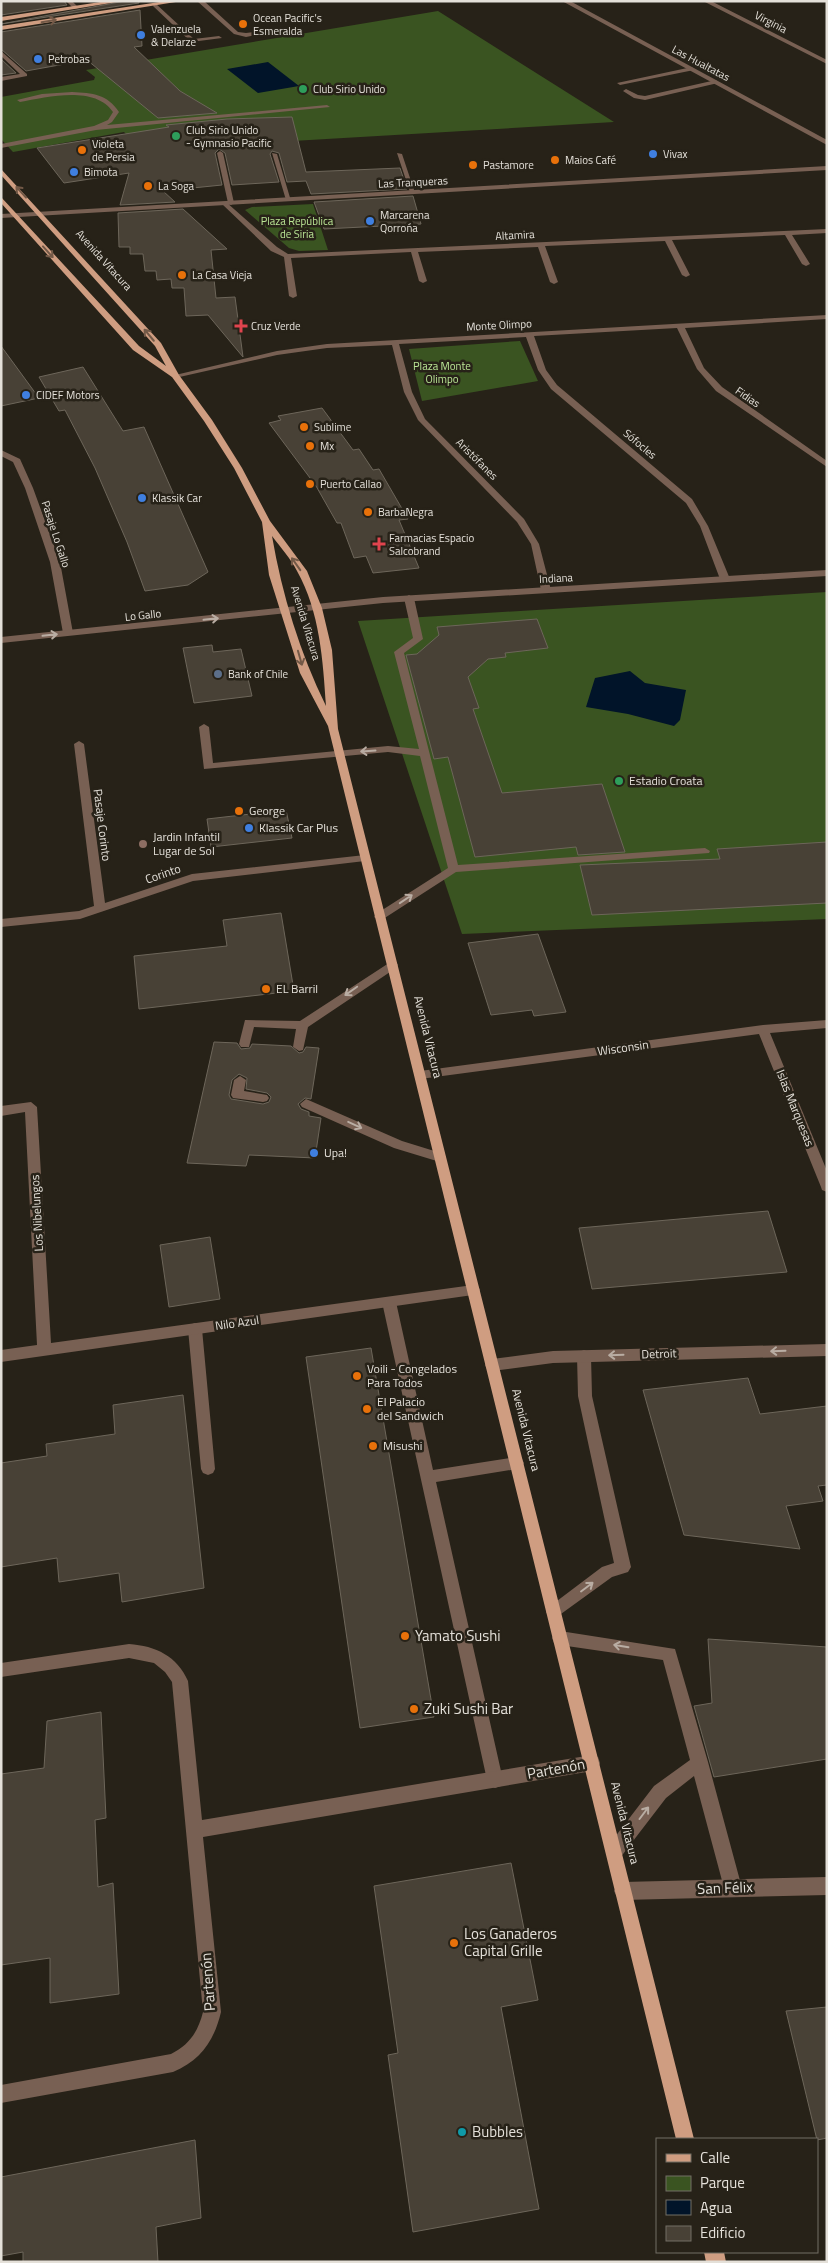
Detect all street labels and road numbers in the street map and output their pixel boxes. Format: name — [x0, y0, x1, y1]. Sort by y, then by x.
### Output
street label: Virginia — [752, 7, 790, 37]
street label: Las Hualtatas — [669, 41, 733, 85]
street label: Las Tranqueras — [378, 172, 448, 192]
street label: Avenida Vitacura — [72, 226, 136, 294]
street label: Altamira — [495, 226, 536, 244]
street label: Monte Olimpo — [466, 315, 532, 335]
street label: Fidias — [732, 383, 764, 411]
street label: Sófocles — [620, 425, 660, 463]
street label: Aristófanes — [452, 434, 502, 484]
street label: Pasaje Lo Gallo — [38, 498, 74, 570]
street label: Indiana — [539, 569, 574, 587]
street label: Avenida Vitacura — [287, 584, 325, 663]
street label: Lo Gallo — [124, 605, 162, 625]
street label: Pasaje Corinto — [89, 788, 116, 862]
street label: Corinto — [142, 859, 183, 888]
street label: Avenida Vitacura — [409, 994, 448, 1080]
street label: Wisconsin — [596, 1035, 650, 1060]
street label: Islas Marquesas — [771, 1066, 820, 1150]
street label: Los Nibelungos — [25, 1174, 48, 1252]
street label: Nilo Azul — [214, 1310, 260, 1335]
street label: Detroit — [641, 1343, 678, 1364]
street label: Avenida Vitacura — [507, 1387, 546, 1473]
street label: Partenón — [525, 1752, 587, 1785]
street label: Avenida Vitacura — [606, 1780, 645, 1866]
street label: San Félix — [697, 1875, 753, 1900]
street label: Partenón — [194, 1952, 221, 2012]

